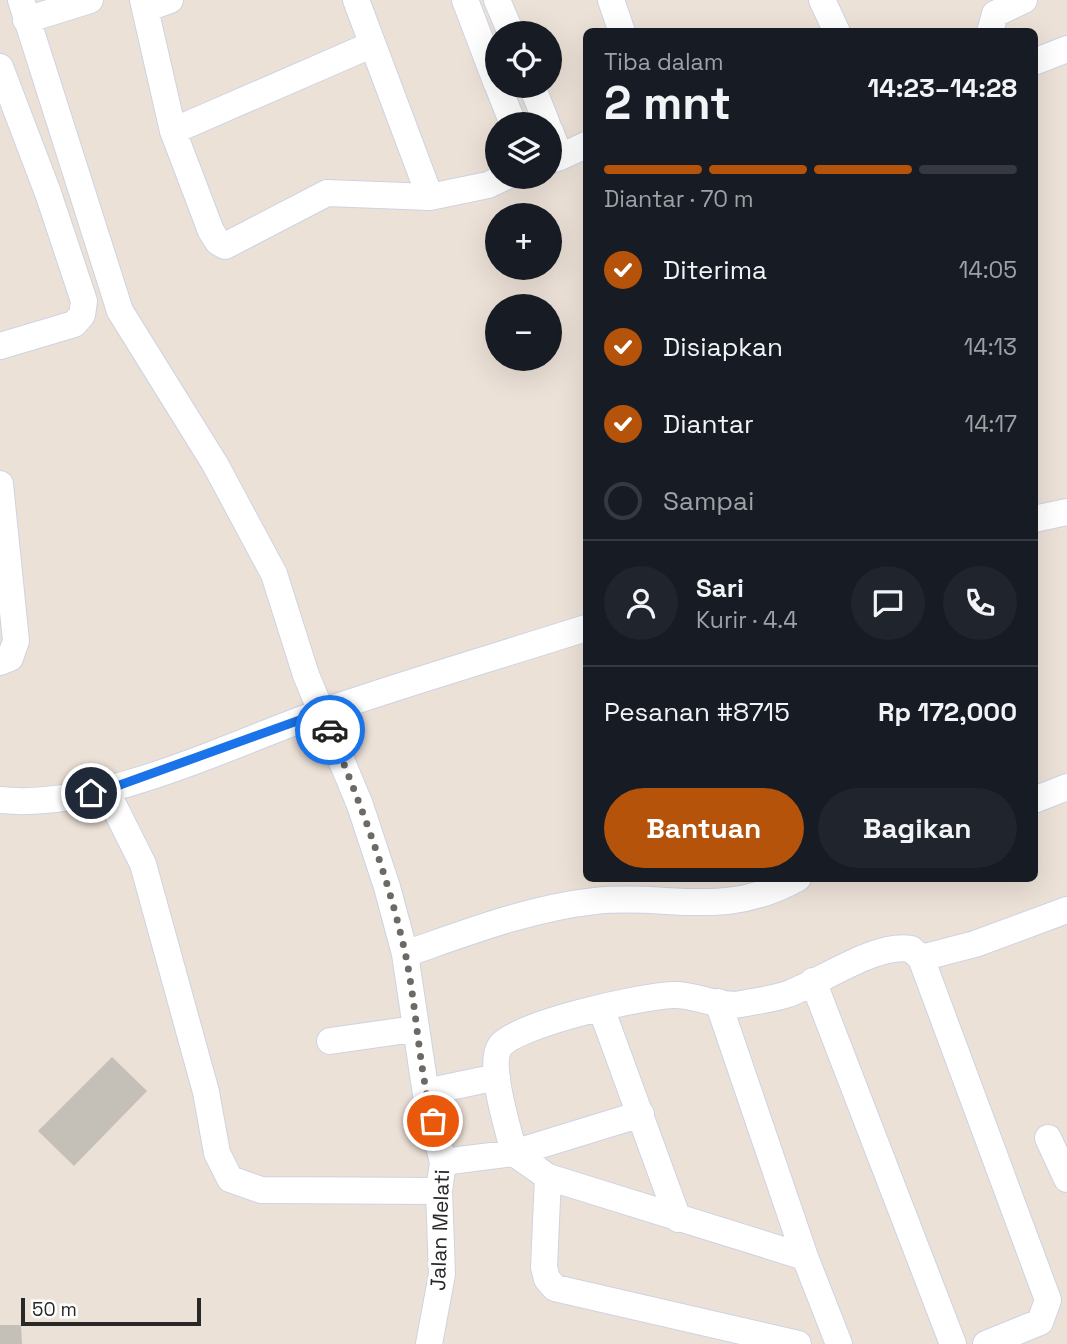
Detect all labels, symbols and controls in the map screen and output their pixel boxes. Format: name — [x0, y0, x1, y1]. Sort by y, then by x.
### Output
map controls — [485, 21, 562, 371]
button: locate — [485, 21, 562, 98]
text: Tiba dalam — [604, 47, 724, 77]
text: 14:23–14:28 — [867, 71, 1017, 105]
text: 2 mnt — [604, 74, 731, 132]
button: layers — [485, 112, 562, 189]
text: Diantar · 70 m — [604, 184, 754, 214]
button: + — [485, 203, 562, 280]
icon: check — [604, 251, 642, 289]
text: Diterima — [663, 253, 767, 287]
text: 14:05 — [959, 255, 1017, 285]
button: − — [485, 294, 562, 371]
icon: check — [604, 328, 642, 366]
text: Disiapkan — [663, 330, 783, 364]
text: 14:13 — [964, 332, 1017, 362]
icon: check — [604, 405, 642, 443]
text: Diantar — [663, 407, 754, 441]
text: 14:17 — [965, 409, 1017, 439]
text: Sampai — [663, 484, 754, 518]
button: person — [604, 566, 678, 640]
button: chat — [851, 566, 925, 640]
button: phone — [943, 566, 1017, 640]
text: Sari — [696, 571, 744, 605]
text: Kurir · 4.4 — [696, 605, 798, 635]
courier — [295, 695, 365, 765]
text: Pesanan #8715 — [604, 695, 790, 729]
text: Rp 172,000 — [878, 695, 1017, 729]
icon: car — [311, 711, 349, 749]
pin — [61, 763, 121, 823]
icon: home — [72, 774, 110, 812]
button: Bantuan — [604, 788, 804, 868]
button: Bagikan — [818, 788, 1017, 868]
pin — [403, 1091, 463, 1151]
icon: bag — [414, 1102, 452, 1140]
street label: Jalan Melati — [424, 1169, 455, 1291]
scale bar — [21, 1295, 201, 1327]
text: 50 m — [32, 1297, 77, 1322]

